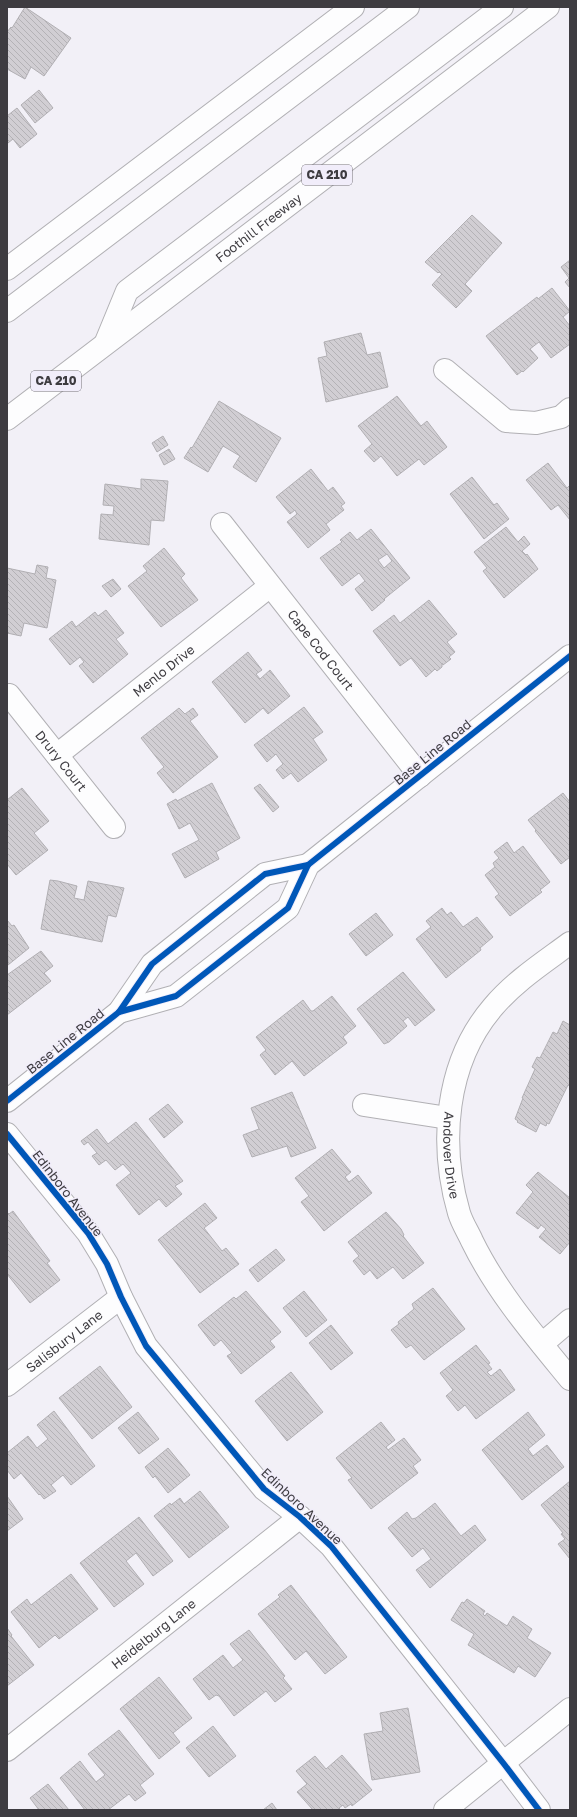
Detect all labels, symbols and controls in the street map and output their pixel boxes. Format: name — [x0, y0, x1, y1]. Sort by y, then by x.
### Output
road number: CA 210 — [302, 165, 352, 185]
street label: Foothill Freeway — [212, 189, 305, 265]
road number: CA 210 — [31, 371, 81, 391]
street label: Cape Cod Court — [284, 606, 357, 693]
street label: Menlo Drive — [130, 641, 198, 700]
street label: Base Line Road — [390, 716, 474, 788]
street label: Drury Court — [32, 727, 90, 794]
street label: Base Line Road — [23, 1005, 107, 1077]
street label: Andover Drive — [440, 1111, 463, 1200]
street label: Edinboro Avenue — [29, 1147, 107, 1239]
street label: Salisbury Lane — [22, 1306, 106, 1376]
street label: Edinboro Avenue — [258, 1464, 346, 1548]
street label: Heidelburg Lane — [108, 1595, 199, 1672]

